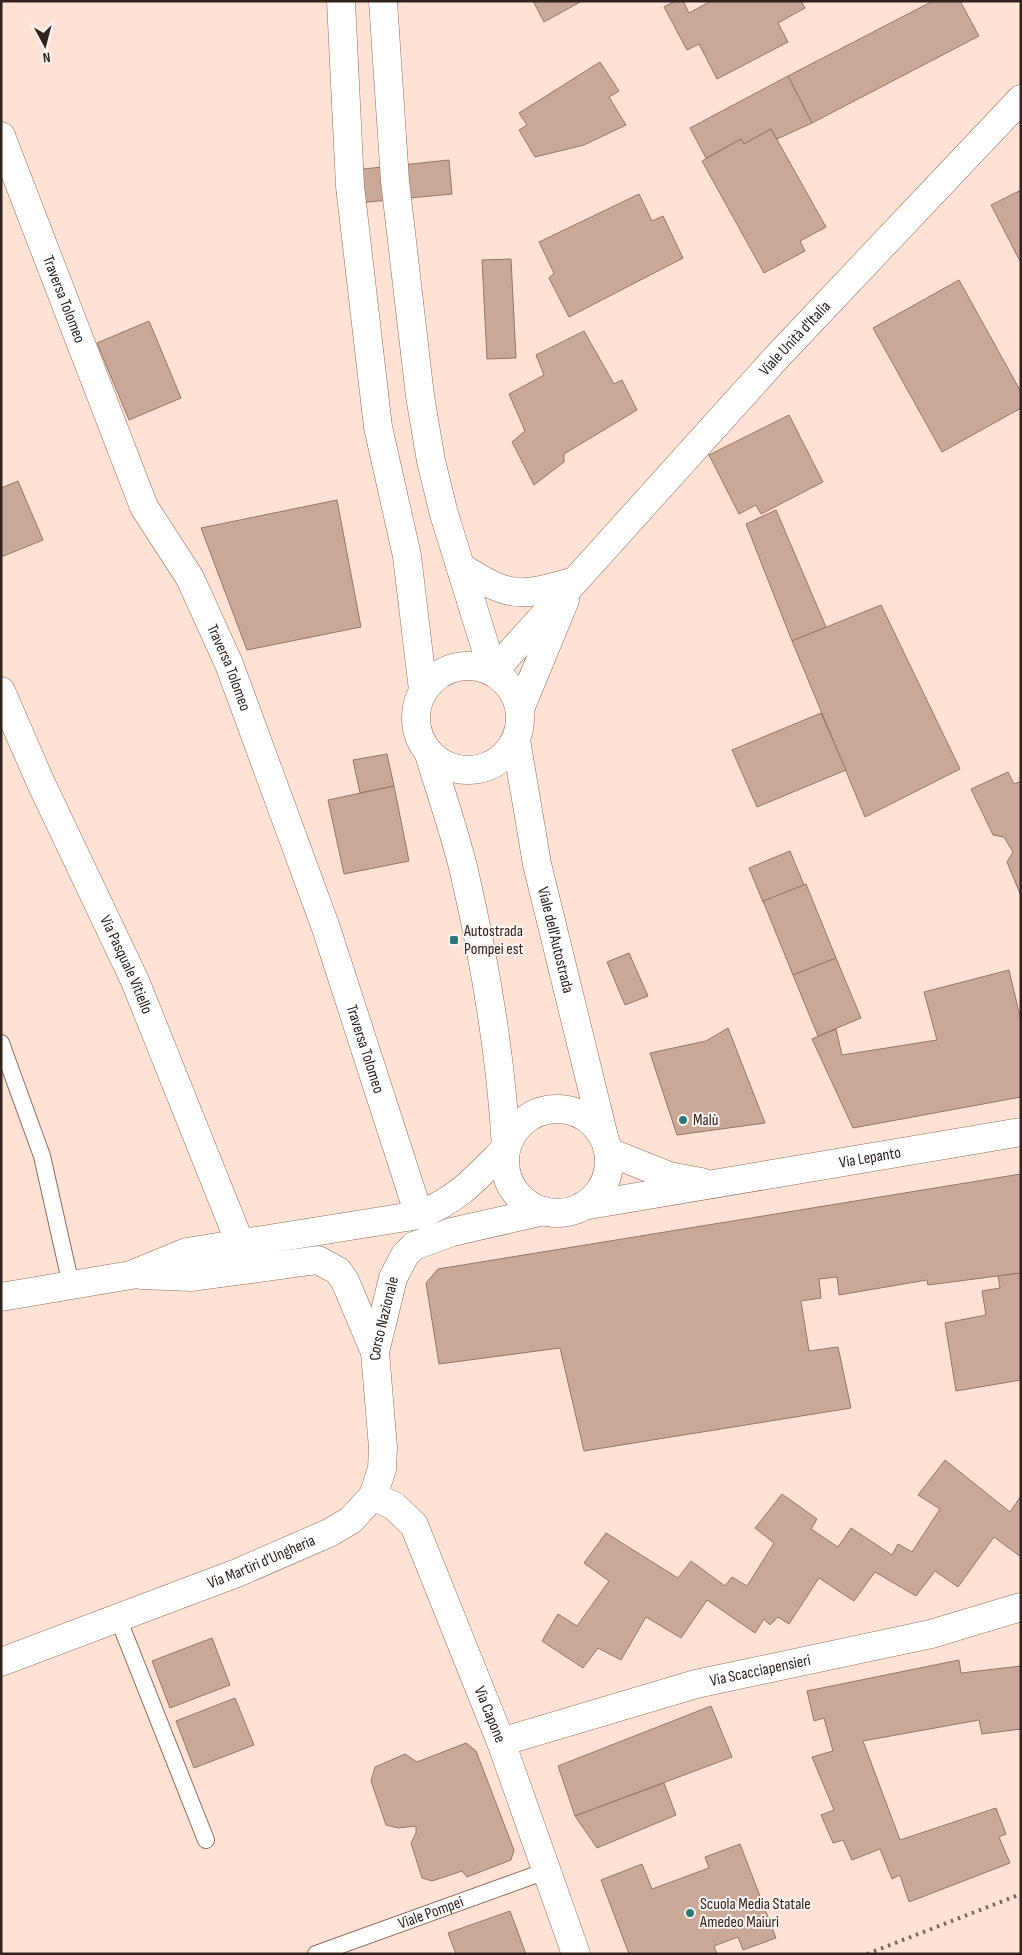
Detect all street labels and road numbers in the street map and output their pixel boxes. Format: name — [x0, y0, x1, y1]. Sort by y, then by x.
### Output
street label: Traversa Tolomeo — [39, 253, 89, 346]
street label: Viale Unità d'Italia — [755, 297, 834, 380]
street label: Traversa Tolomeo — [203, 621, 255, 714]
street label: Viale dell'Autostrada — [533, 885, 578, 995]
street label: Via Pasquale Vitiello — [96, 912, 157, 1017]
street label: Traversa Tolomeo — [342, 1002, 388, 1096]
street label: Via Lepanto — [838, 1143, 902, 1172]
street label: Corso Nazionale — [366, 1275, 403, 1361]
street label: Via Martiri d'Ungheria — [205, 1531, 318, 1593]
street label: Via Scacciapensieri — [708, 1650, 812, 1690]
street label: Via Capone — [470, 1684, 510, 1745]
street label: Viale Pompei — [396, 1892, 466, 1933]

